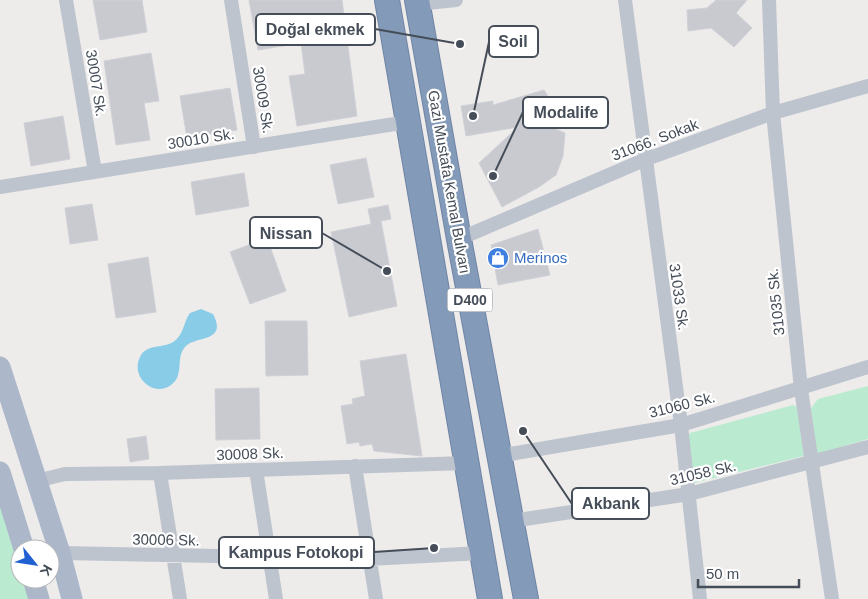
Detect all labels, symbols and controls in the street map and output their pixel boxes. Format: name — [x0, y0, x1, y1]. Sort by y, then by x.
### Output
callout: Doğal ekmek — [256, 14, 375, 45]
text: Doğal ekmek — [266, 21, 364, 38]
callout: Soil — [489, 26, 538, 57]
text: Soil — [498, 33, 528, 50]
street label: 30007 Sk. — [83, 48, 110, 118]
street label: 30009 Sk. — [250, 65, 277, 135]
street label: Gazi Mustafa Kemal Bulvarı — [425, 89, 474, 275]
callout: Modalife — [523, 97, 608, 128]
text: Modalife — [534, 104, 599, 121]
street label: 31066. Sokak — [609, 115, 701, 164]
street label: 30010 Sk. — [166, 125, 236, 152]
callout: Nissan — [250, 217, 322, 248]
text: Nissan — [260, 225, 312, 242]
shop icon: Merinos — [486, 246, 510, 270]
place label: Merinos — [514, 249, 567, 266]
street label: 31033 Sk. — [666, 262, 693, 332]
street label: 31035 Sk. — [764, 268, 787, 337]
road number: D400 — [448, 288, 492, 312]
street label: 31060 Sk. — [647, 388, 717, 421]
street label: 30008 Sk. — [216, 444, 284, 463]
street label: 31058 Sk. — [668, 457, 738, 488]
callout: Akbank — [572, 488, 649, 519]
text: Akbank — [582, 495, 640, 512]
street label: 30006 Sk. — [132, 530, 200, 549]
callout: Kampus Fotokopi — [219, 537, 374, 568]
north arrow — [10, 539, 60, 589]
text: Kampus Fotokopi — [228, 544, 364, 561]
scale bar — [698, 556, 799, 588]
text: K — [37, 562, 56, 579]
text: 50 m — [706, 565, 739, 582]

